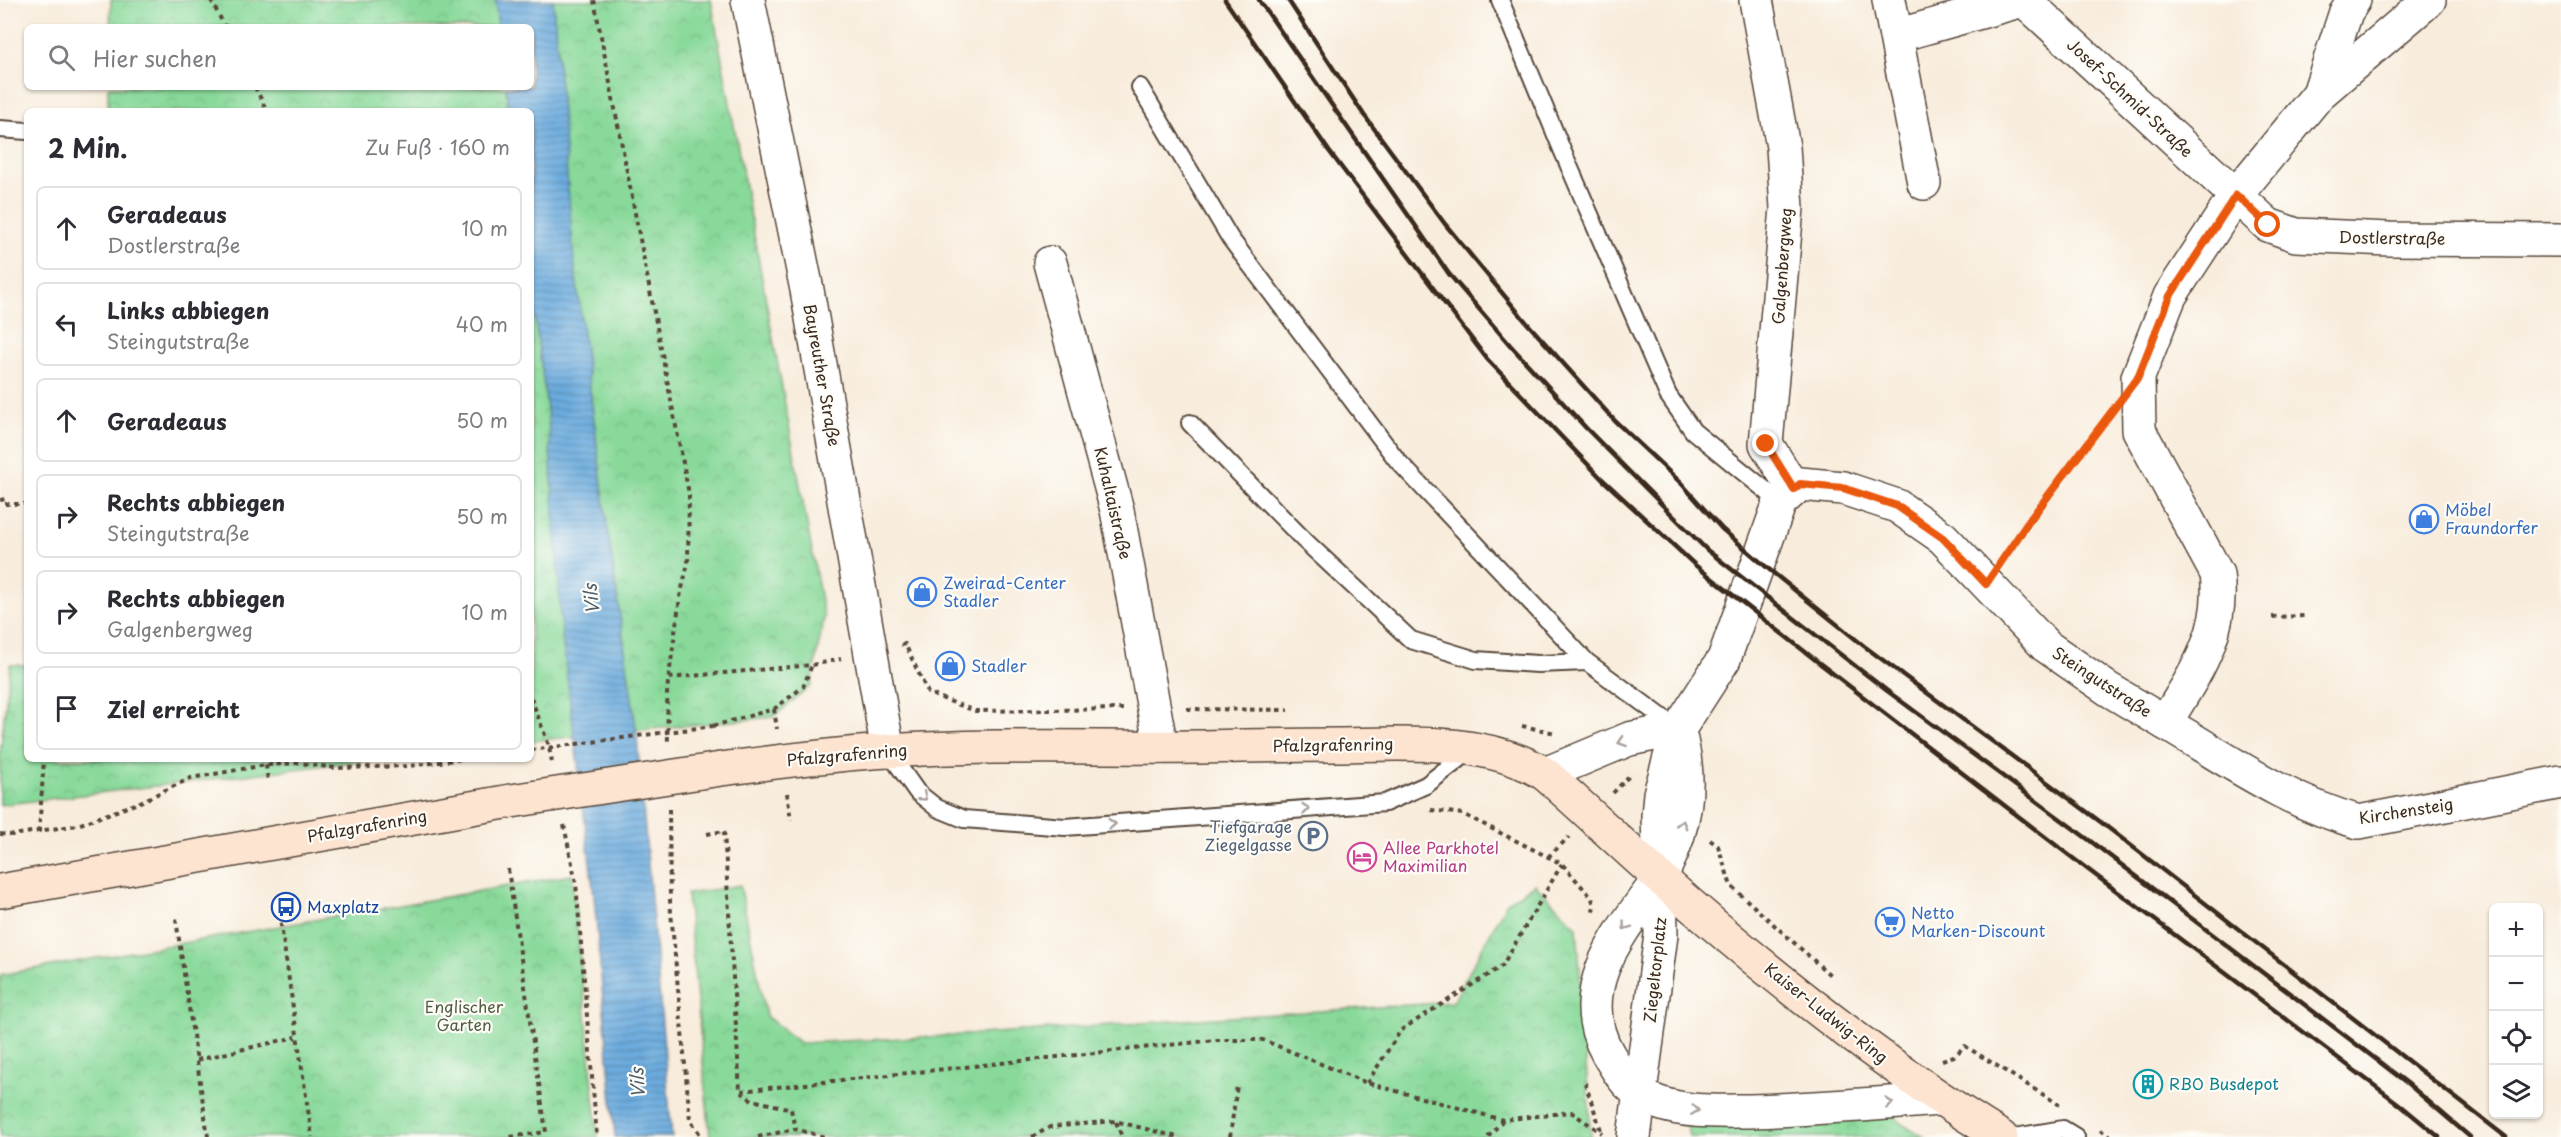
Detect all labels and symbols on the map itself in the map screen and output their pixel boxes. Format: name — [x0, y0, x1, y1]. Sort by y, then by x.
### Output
street label: Josef-Schmid-Straße — [2062, 32, 2199, 162]
street label: Galgenbergweg — [1765, 207, 1797, 325]
route start — [2254, 211, 2280, 237]
street label: Dostlerstraße — [2338, 224, 2446, 250]
street label: Bayreuther Straße — [799, 302, 847, 448]
route end — [1752, 430, 1778, 456]
street label: Kuhaltaistraße — [1089, 444, 1139, 561]
place label: Möbel Fraundorfer — [2445, 497, 2539, 539]
shop icon: Möbel Fraundorfer — [2408, 503, 2440, 535]
place label: Zweirad-Center Stadler — [943, 570, 1067, 612]
shop icon: Zweirad-Center Stadler — [906, 576, 938, 608]
water label: Vils — [575, 581, 606, 616]
street label: Steingutstraße — [2048, 640, 2157, 722]
shop icon: Stadler — [934, 650, 966, 682]
place label: Stadler — [971, 653, 1027, 677]
street label: Pfalzgrafenring — [1272, 731, 1394, 757]
one-way arrow — [1617, 735, 1628, 747]
street label: Pfalzgrafenring — [786, 737, 908, 771]
one-way arrow — [916, 789, 927, 800]
street label: Kirchensteig — [2357, 791, 2455, 829]
street label: Pfalzgrafenring — [305, 803, 428, 847]
one-way arrow — [1302, 803, 1311, 816]
place label: Tiefgarage Ziegelgasse — [1205, 814, 1292, 856]
one-way arrow — [1107, 817, 1116, 830]
one-way arrow — [1675, 819, 1687, 830]
parking icon: Tiefgarage Ziegelgasse — [1297, 820, 1329, 852]
place label: Allee Parkhotel Maximilian — [1383, 835, 1499, 877]
hotel icon: Allee Parkhotel Maximilian — [1346, 841, 1378, 873]
bus stop icon: Maxplatz — [270, 891, 302, 923]
place label: Maxplatz — [307, 894, 379, 918]
place label: Netto Marken-Discount — [1911, 900, 2046, 942]
supermarket icon: Netto Marken-Discount — [1874, 906, 1906, 938]
street label: Ziegeltorplatz — [1637, 916, 1672, 1024]
one-way arrow — [1622, 919, 1633, 930]
street label: Kaiser-Ludwig-Ring — [1760, 956, 1893, 1068]
park label: Englischer Garten — [425, 994, 504, 1036]
water label: Vils — [622, 1065, 651, 1099]
building icon: RBO Busdepot — [2132, 1068, 2164, 1100]
place label: RBO Busdepot — [2169, 1071, 2279, 1095]
one-way arrow — [1885, 1097, 1894, 1110]
one-way arrow — [1690, 1103, 1699, 1115]

